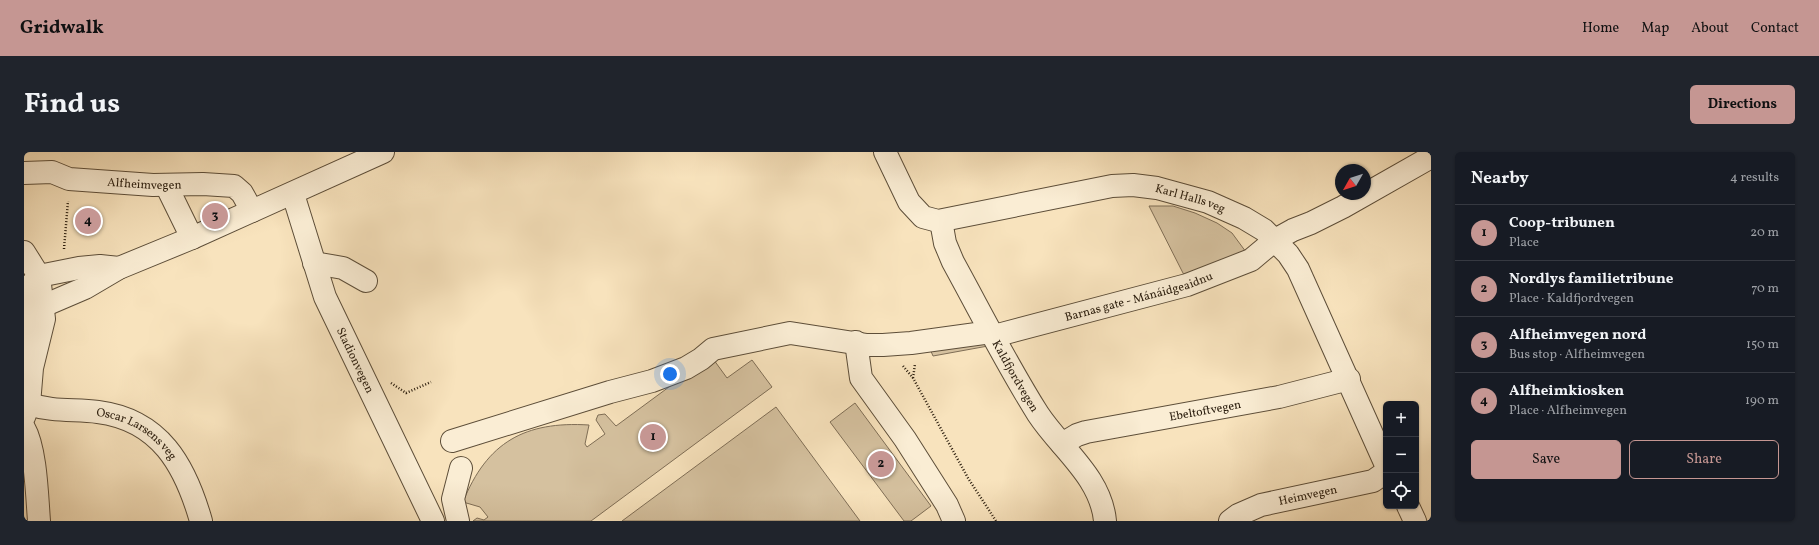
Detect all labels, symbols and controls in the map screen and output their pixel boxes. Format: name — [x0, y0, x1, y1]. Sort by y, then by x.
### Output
text: Gridwalk — [20, 15, 104, 41]
text: Home — [1582, 19, 1619, 38]
text: Map — [1641, 19, 1669, 38]
text: About — [1691, 19, 1729, 38]
text: Contact — [1751, 19, 1799, 38]
text: Find us — [24, 85, 120, 124]
button: Directions — [1690, 85, 1795, 124]
north arrow — [1335, 164, 1371, 200]
text: Nearby — [1471, 167, 1529, 190]
text: 4 results — [1730, 169, 1779, 187]
street label: Alfheimvegen — [107, 175, 182, 194]
street label: Karl Halls veg — [1153, 181, 1227, 218]
pin: 3 — [202, 201, 228, 231]
pin: 4 — [75, 206, 101, 236]
text: Coop-tribunen — [1509, 213, 1615, 234]
text: 1 — [1481, 224, 1487, 242]
text: 20 m — [1750, 224, 1779, 242]
text: Place — [1509, 234, 1539, 252]
street label: Barnas gate - Mánáidgeaidnu — [1063, 269, 1216, 326]
text: Nordlys familietribune — [1509, 269, 1673, 290]
text: 2 — [1481, 280, 1487, 298]
text: 70 m — [1751, 280, 1779, 298]
text: Place · Kaldfjordvegen — [1509, 290, 1634, 308]
street label: Stadionvegen — [332, 325, 377, 396]
text: Alfheimvegen nord — [1509, 325, 1646, 346]
text: 3 — [1481, 336, 1487, 354]
text: 150 m — [1746, 336, 1779, 354]
street label: Kaldfjordvegen — [988, 337, 1042, 416]
text: Bus stop · Alfheimvegen — [1509, 346, 1645, 364]
your location — [660, 364, 680, 384]
text: Alfheimkiosken — [1509, 381, 1624, 402]
text: 4 — [1480, 392, 1488, 410]
text: 190 m — [1745, 392, 1779, 410]
street label: Ebeltoftvegen — [1168, 397, 1242, 426]
map controls — [1383, 401, 1419, 509]
button: + — [1383, 401, 1419, 437]
text: Place · Alfheimvegen — [1509, 402, 1627, 420]
street label: Oscar Larsens veg — [95, 405, 180, 464]
pin: 1 — [640, 422, 666, 452]
button: − — [1383, 437, 1419, 473]
button: Save — [1471, 440, 1621, 479]
button: Share — [1629, 440, 1779, 479]
pin: 2 — [868, 449, 894, 479]
button: locate — [1383, 473, 1419, 509]
street label: Heimvegen — [1277, 482, 1339, 510]

